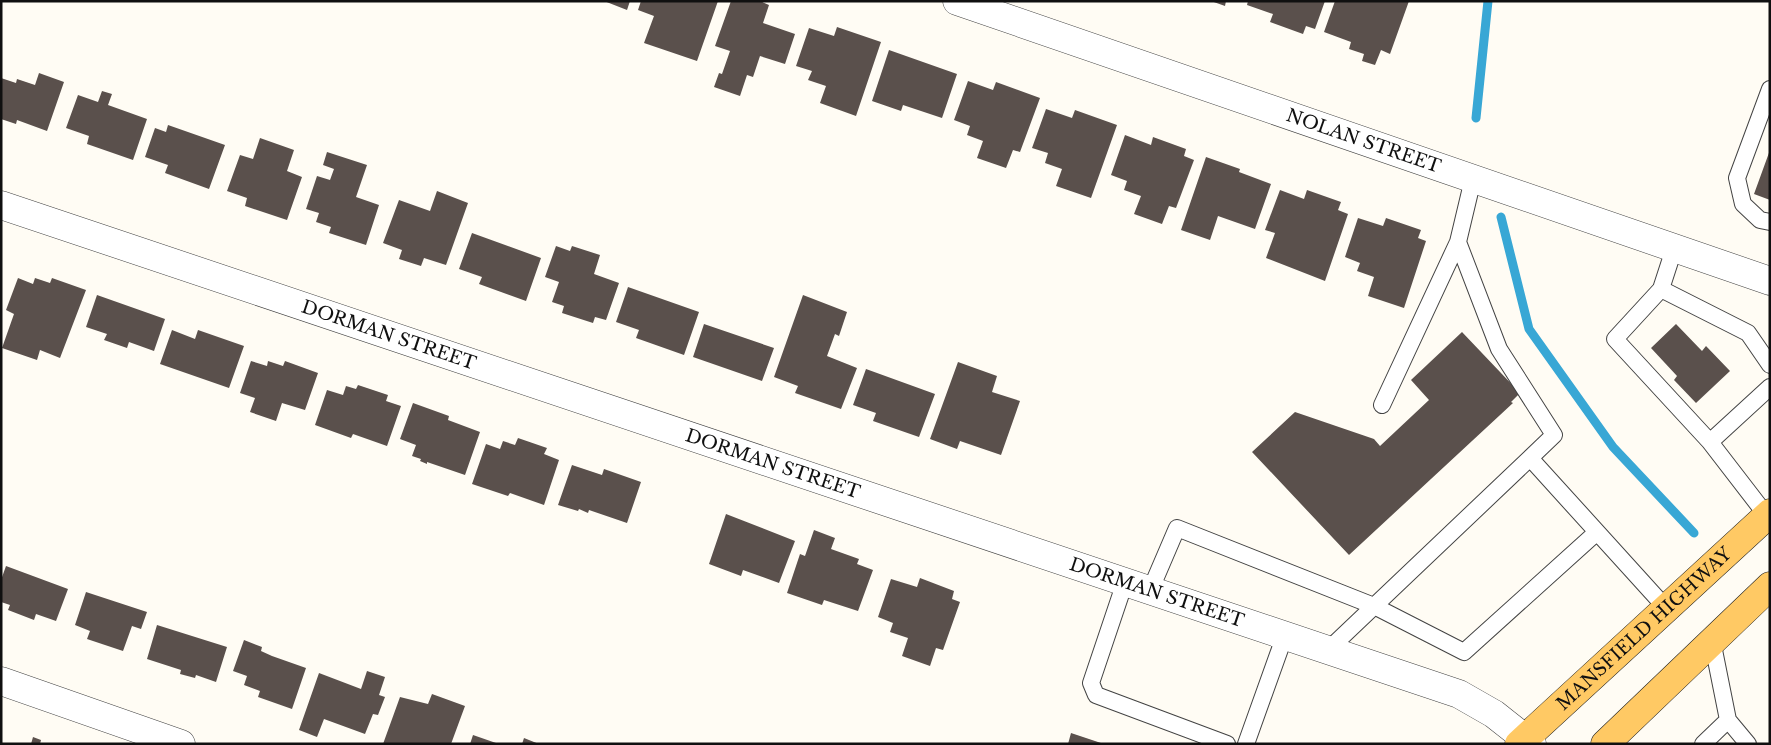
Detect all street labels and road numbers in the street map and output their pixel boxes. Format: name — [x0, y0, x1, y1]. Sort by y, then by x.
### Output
street label: NOLAN STREET — [1283, 104, 1444, 178]
street label: DORMAN STREET — [299, 296, 479, 375]
street label: DORMAN STREET — [683, 424, 863, 503]
street label: MANSFIELD HIGHWAY — [1552, 542, 1737, 715]
street label: DORMAN STREET — [1067, 553, 1247, 632]

